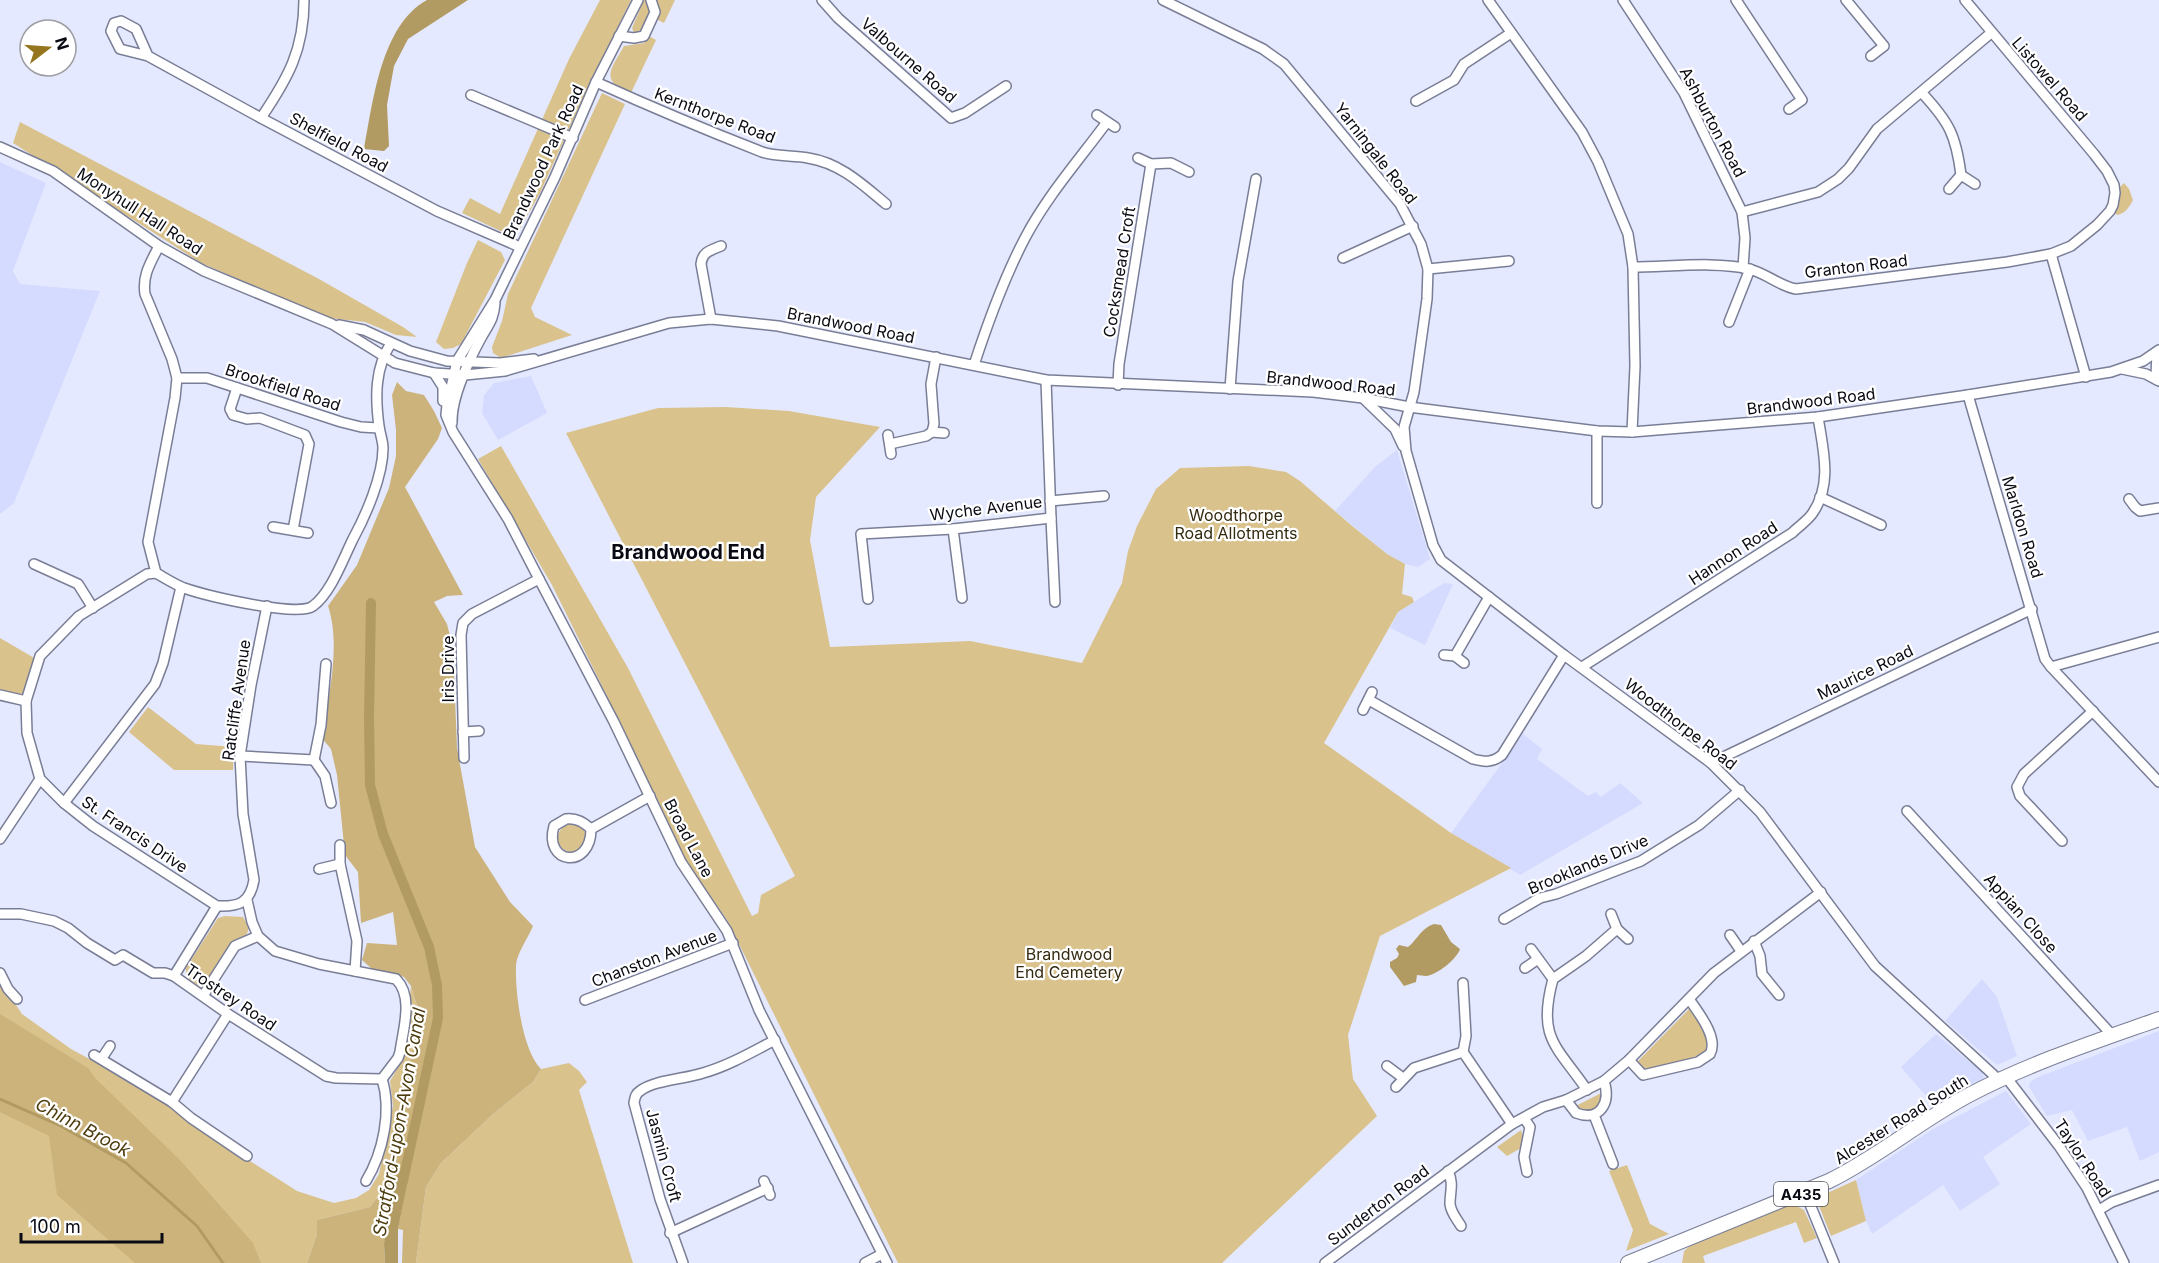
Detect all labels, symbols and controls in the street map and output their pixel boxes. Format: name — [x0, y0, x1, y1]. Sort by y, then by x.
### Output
street label: Valbourne Road — [857, 13, 961, 107]
north arrow — [18, 18, 78, 78]
street label: Listowel Road — [2008, 33, 2092, 125]
text: N — [51, 35, 74, 52]
street label: Ashburton Road — [1676, 64, 1750, 180]
street label: Brandwood Park Road — [498, 81, 588, 243]
street label: Kernthorpe Road — [652, 83, 778, 147]
street label: Yarningale Road — [1330, 98, 1422, 208]
street label: Shelfield Road — [286, 108, 392, 176]
street label: Monyhull Hall Road — [74, 163, 206, 259]
street label: Cocksmead Croft — [1099, 205, 1139, 339]
street label: Granton Road — [1803, 250, 1909, 282]
street label: Brandwood Road — [785, 303, 917, 347]
street label: Brookfield Road — [223, 359, 343, 415]
street label: Brandwood Road — [1266, 366, 1396, 400]
street label: Brandwood Road — [1745, 383, 1877, 419]
street label: Marldon Road — [1998, 474, 2048, 580]
street label: Wyche Avenue — [929, 491, 1043, 525]
park label: Woodthorpe Road Allotments — [1174, 505, 1298, 543]
street label: Hannon Road — [1685, 517, 1781, 589]
district label: Brandwood End — [611, 540, 765, 564]
street label: Iris Drive — [438, 635, 458, 703]
street label: Ratcliffe Avenue — [218, 638, 254, 762]
street label: Maurice Road — [1814, 640, 1916, 704]
street label: Woodthorpe Road — [1621, 674, 1741, 774]
street label: St. Francis Drive — [78, 791, 192, 877]
street label: Broad Lane — [660, 795, 718, 881]
street label: Brooklands Drive — [1525, 830, 1651, 898]
street label: Appian Close — [1980, 869, 2062, 957]
street label: Chanston Avenue — [588, 925, 720, 991]
park label: Brandwood End Cemetery — [1015, 944, 1123, 982]
street label: Trostrey Road — [182, 959, 280, 1035]
water label: Stratford-upon-Avon Canal — [369, 1005, 430, 1238]
street label: Alcester Road South — [1830, 1070, 1972, 1168]
water label: Chinn Brook — [32, 1093, 135, 1161]
street label: Jasmin Croft — [642, 1106, 686, 1204]
street label: Taylor Road — [2050, 1115, 2116, 1201]
street label: Sunderton Road — [1323, 1160, 1433, 1250]
road number: A435 — [1774, 1182, 1828, 1206]
scale bar — [21, 1206, 162, 1244]
text: 100 m — [30, 1216, 81, 1237]

